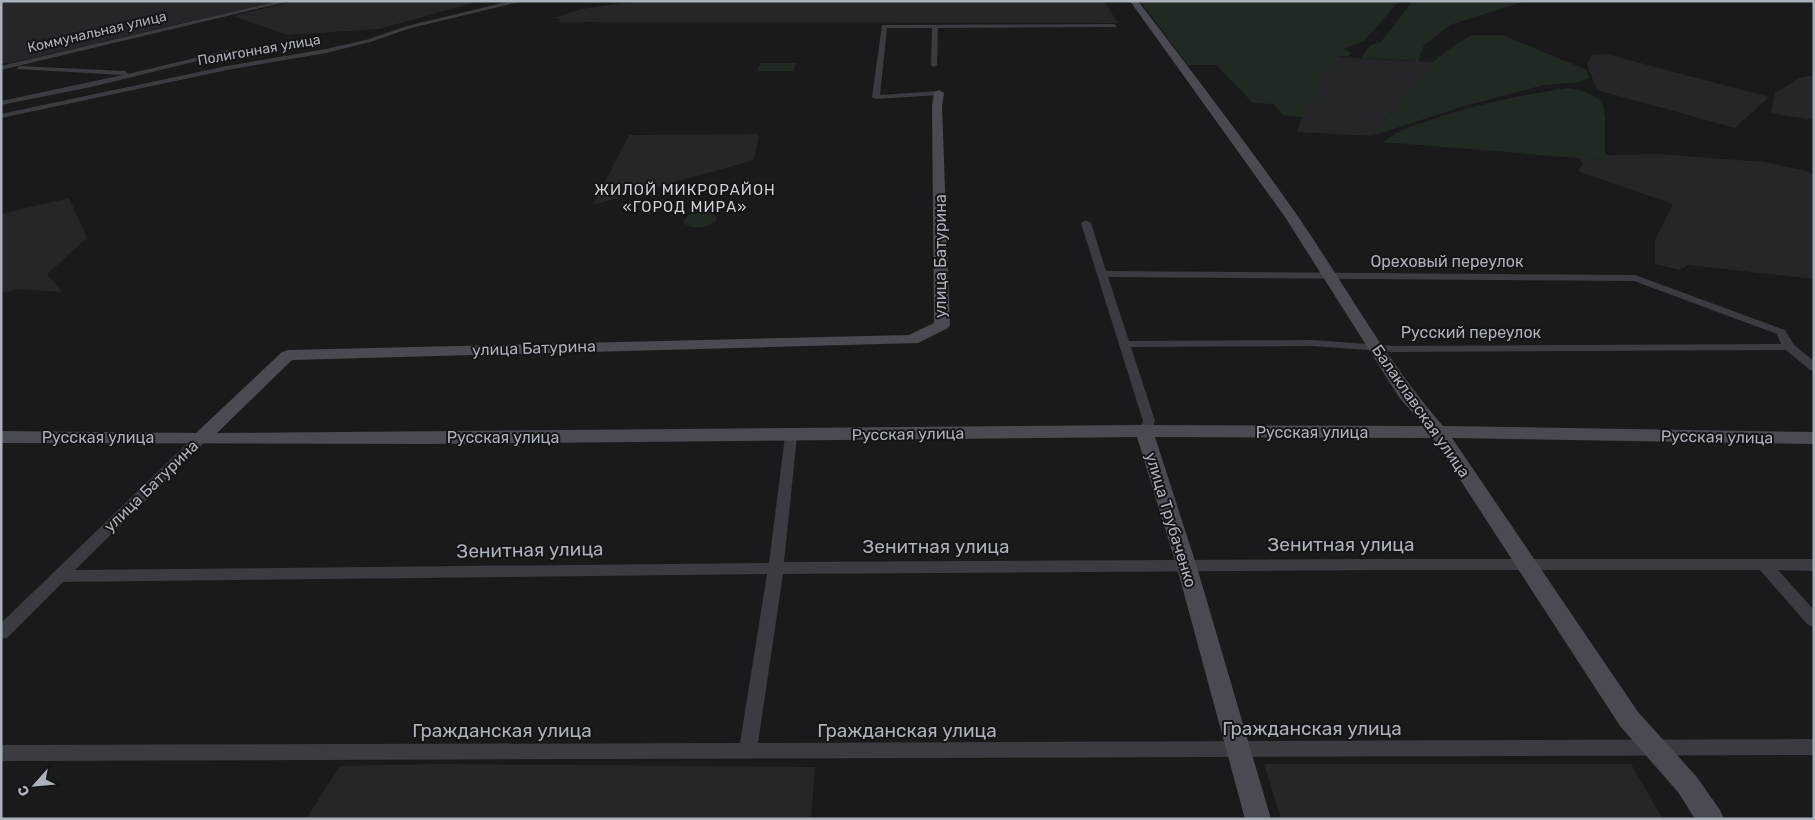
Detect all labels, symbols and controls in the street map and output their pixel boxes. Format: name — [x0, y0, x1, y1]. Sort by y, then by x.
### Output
street label: Коммунальная улица — [26, 8, 168, 56]
street label: Полигонная улица — [196, 31, 322, 69]
district label: ЖИЛОЙ МИКРОРАЙОН «ГОРОД МИРА» — [594, 181, 776, 216]
street label: улица Батурина — [931, 194, 950, 318]
street label: Ореховый переулок — [1370, 252, 1524, 271]
street label: Русский переулок — [1401, 323, 1542, 342]
street label: улица Батурина — [472, 336, 596, 360]
street label: Балаклавская улица — [1368, 341, 1474, 481]
street label: Русская улица — [1256, 423, 1368, 442]
street label: Русская улица — [852, 424, 964, 444]
street label: Русская улица — [1661, 427, 1773, 447]
street label: Русская улица — [42, 428, 154, 447]
street label: Русская улица — [447, 428, 559, 447]
street label: улица Батурина — [100, 436, 202, 536]
street label: улица Трубаченко — [1141, 450, 1201, 590]
street label: Зенитная улица — [1267, 533, 1415, 556]
street label: Зенитная улица — [862, 535, 1010, 558]
street label: Зенитная улица — [456, 537, 604, 563]
street label: Гражданская улица — [1222, 717, 1402, 740]
street label: Гражданская улица — [412, 719, 592, 742]
street label: Гражданская улица — [817, 719, 997, 742]
north arrow — [10, 760, 60, 810]
text: С — [14, 782, 34, 799]

